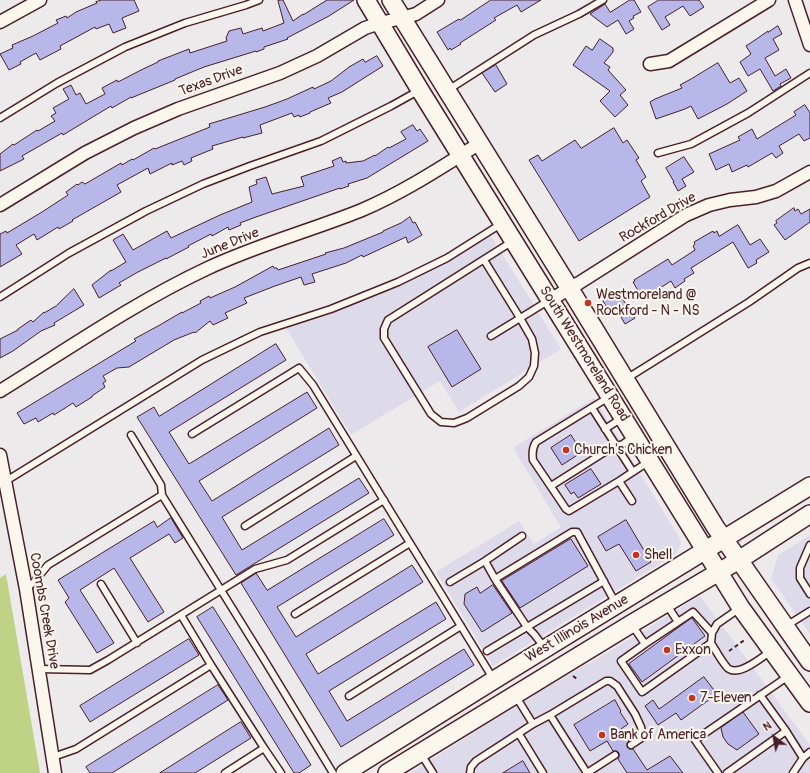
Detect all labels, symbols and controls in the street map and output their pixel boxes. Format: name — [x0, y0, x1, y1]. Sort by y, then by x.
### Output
street label: Texas Drive — [177, 62, 245, 100]
street label: Rockford Drive — [617, 189, 699, 247]
street label: June Drive — [198, 225, 262, 263]
street label: South Westmoreland Road — [535, 283, 633, 425]
place label: Westmoreland @ Rockford - N - NS — [596, 287, 700, 320]
marker: Westmoreland @ Rockford - N - NS — [583, 298, 593, 308]
place label: Church's Chicken — [574, 442, 672, 458]
marker: Church's Chicken — [561, 445, 571, 455]
place label: Shell — [644, 547, 672, 563]
marker: Shell — [631, 550, 641, 560]
street label: Coombs Creek Drive — [26, 552, 62, 670]
street label: West Illinois Avenue — [522, 592, 632, 666]
place label: Exxon — [675, 642, 711, 658]
marker: Exxon — [662, 645, 672, 655]
place label: 7-Eleven — [700, 690, 752, 706]
marker: 7-Eleven — [687, 693, 697, 703]
north arrow — [754, 717, 794, 757]
text: N — [761, 719, 774, 734]
place label: Bank of America — [610, 727, 706, 743]
marker: Bank of America — [597, 730, 607, 740]

